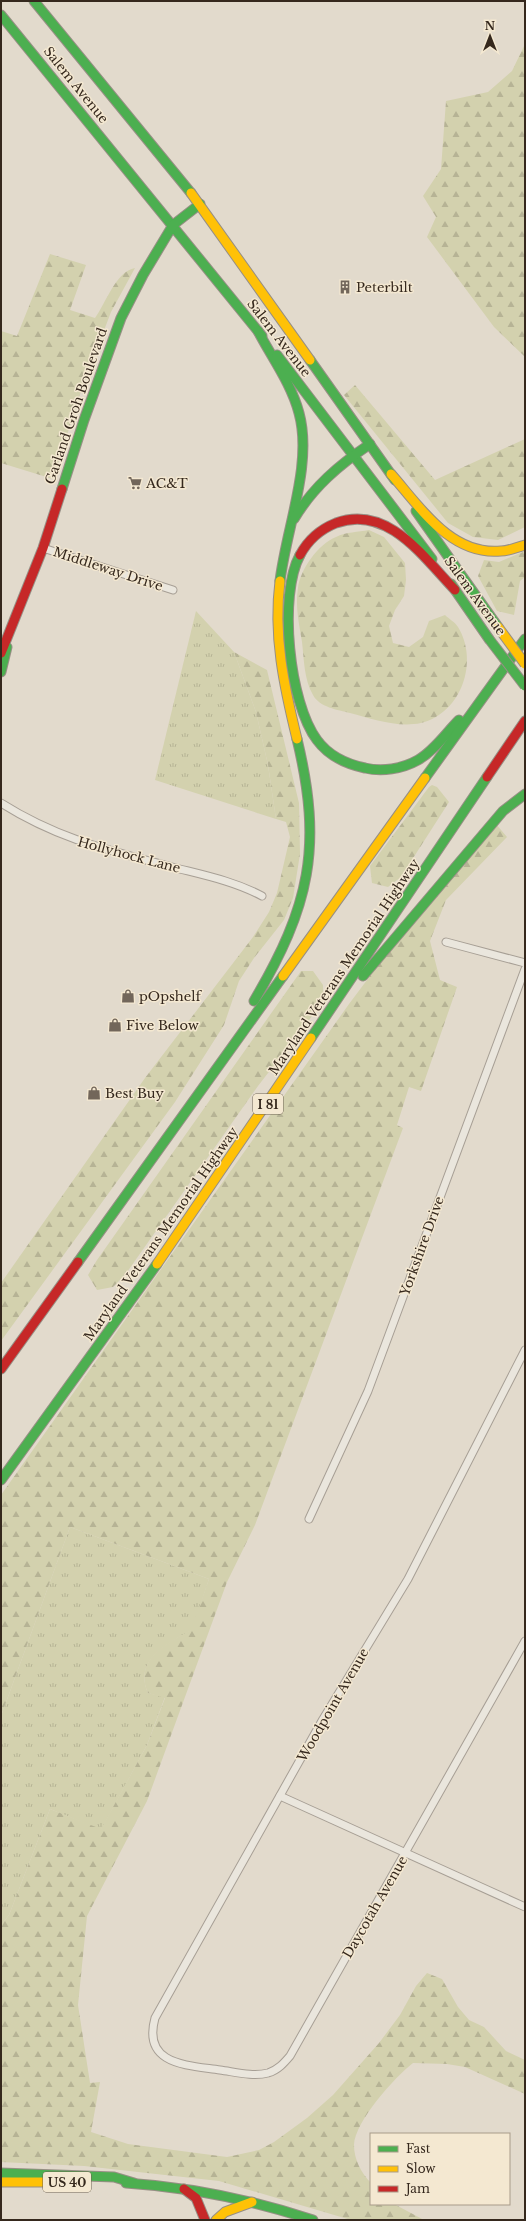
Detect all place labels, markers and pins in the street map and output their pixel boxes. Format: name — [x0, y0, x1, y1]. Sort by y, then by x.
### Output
building icon: Peterbilt — [337, 279, 353, 295]
place label: Peterbilt — [356, 279, 413, 296]
supermarket icon: AC&T — [127, 475, 143, 491]
place label: AC&T — [145, 475, 188, 492]
shop icon: pOpshelf — [120, 988, 136, 1004]
place label: pOpshelf — [139, 988, 202, 1005]
shop icon: Five Below — [107, 1017, 123, 1033]
place label: Five Below — [126, 1017, 199, 1034]
shop icon: Best Buy — [86, 1085, 102, 1101]
place label: Best Buy — [105, 1085, 165, 1102]

